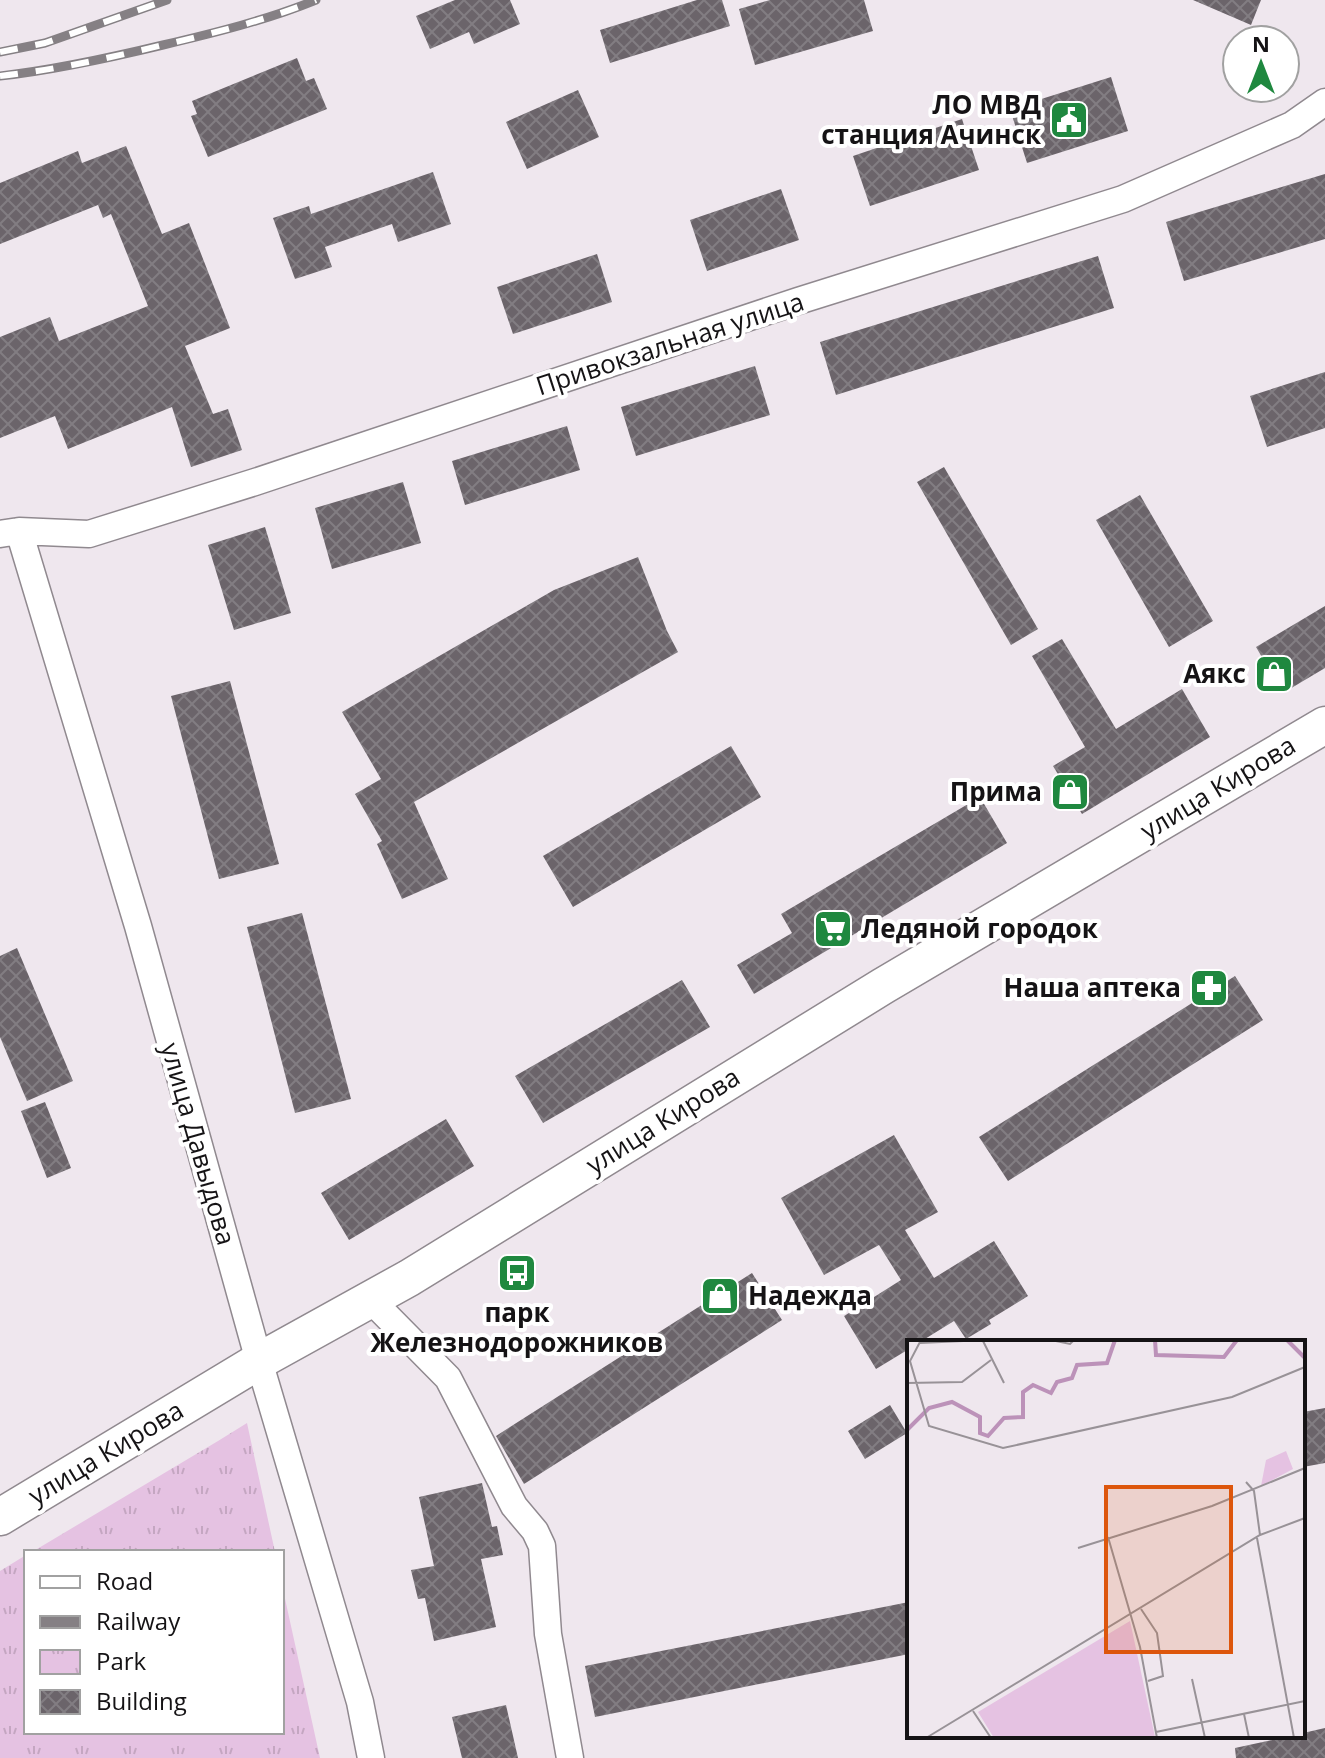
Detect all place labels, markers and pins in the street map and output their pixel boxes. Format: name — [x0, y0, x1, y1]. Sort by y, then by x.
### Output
place label: ЛО МВД станция Ачинск — [821, 86, 1042, 152]
public building icon: ЛО МВД станция Ачинск — [1048, 99, 1090, 141]
shop icon: Аякс — [1253, 653, 1295, 695]
place label: Аякс — [1183, 655, 1246, 691]
shop icon: Прима — [1049, 771, 1091, 813]
place label: Прима — [950, 773, 1042, 809]
supermarket icon: Ледяной городок — [812, 908, 854, 950]
place label: Ледяной городок — [861, 910, 1099, 946]
pharmacy icon: Наша аптека — [1188, 967, 1230, 1009]
place label: Наша аптека — [1004, 969, 1181, 1005]
bus stop icon: парк Железнодорожников — [496, 1252, 538, 1294]
shop icon: Надежда — [699, 1275, 741, 1317]
place label: Надежда — [748, 1277, 872, 1313]
place label: парк Железнодорожников — [371, 1294, 663, 1360]

